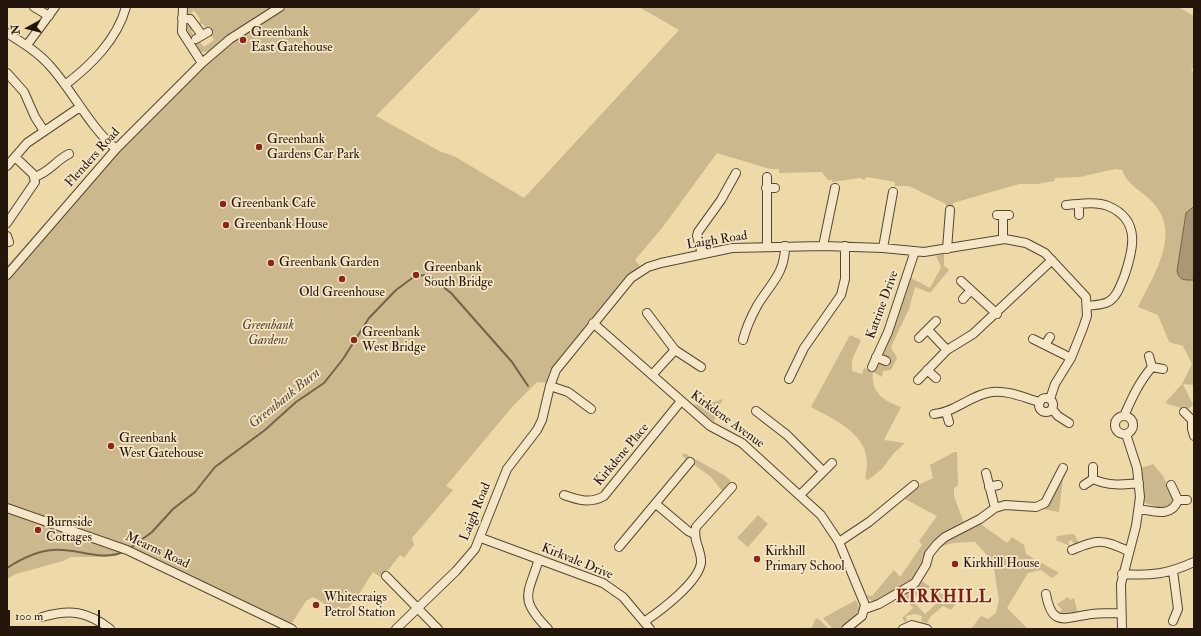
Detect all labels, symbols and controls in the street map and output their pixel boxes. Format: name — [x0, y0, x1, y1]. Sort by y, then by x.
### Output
north arrow — [8, 8, 48, 48]
text: N — [9, 24, 23, 35]
place label: Greenbank East Gatehouse — [251, 25, 333, 56]
marker: Greenbank East Gatehouse — [238, 35, 248, 45]
street label: Flenders Road — [62, 125, 124, 191]
place label: Greenbank Gardens Car Park — [267, 132, 360, 163]
marker: Greenbank Gardens Car Park — [254, 142, 264, 152]
place label: Greenbank Cafe — [231, 196, 316, 212]
marker: Greenbank Cafe — [218, 199, 228, 209]
place label: Greenbank House — [234, 217, 328, 233]
marker: Greenbank House — [221, 220, 231, 230]
street label: Laigh Road — [685, 228, 749, 254]
place label: Greenbank Garden — [279, 255, 379, 271]
marker: Greenbank Garden — [266, 258, 276, 268]
place label: Greenbank South Bridge — [424, 260, 493, 291]
street label: Katrine Drive — [863, 269, 903, 341]
marker: Greenbank South Bridge — [411, 270, 421, 280]
marker: Old Greenhouse — [337, 274, 347, 284]
place label: Old Greenhouse — [299, 285, 385, 301]
park label: Greenbank Gardens — [242, 318, 294, 349]
place label: Greenbank West Bridge — [362, 325, 426, 356]
marker: Greenbank West Bridge — [349, 335, 359, 345]
water label: Greenbank Burn — [246, 365, 324, 433]
street label: Kirkdene Avenue — [687, 388, 767, 452]
street label: Kirkdene Place — [591, 420, 653, 490]
place label: Greenbank West Gatehouse — [119, 431, 204, 462]
marker: Greenbank West Gatehouse — [106, 441, 116, 451]
street label: Laigh Road — [457, 481, 495, 543]
place label: Burnside Cottages — [46, 515, 92, 546]
marker: Burnside Cottages — [33, 525, 43, 535]
street label: Mearns Road — [122, 529, 192, 573]
street label: Kirkvale Drive — [539, 541, 615, 583]
place label: Kirkhill Primary School — [765, 544, 845, 575]
marker: Kirkhill Primary School — [752, 554, 762, 564]
place label: Kirkhill House — [963, 556, 1040, 572]
marker: Kirkhill House — [950, 559, 960, 569]
district label: KIRKHILL — [896, 588, 992, 608]
place label: Whitecraigs Petrol Station — [324, 590, 395, 621]
marker: Whitecraigs Petrol Station — [311, 600, 321, 610]
scale bar — [10, 602, 102, 628]
text: 100 m — [15, 609, 43, 624]

